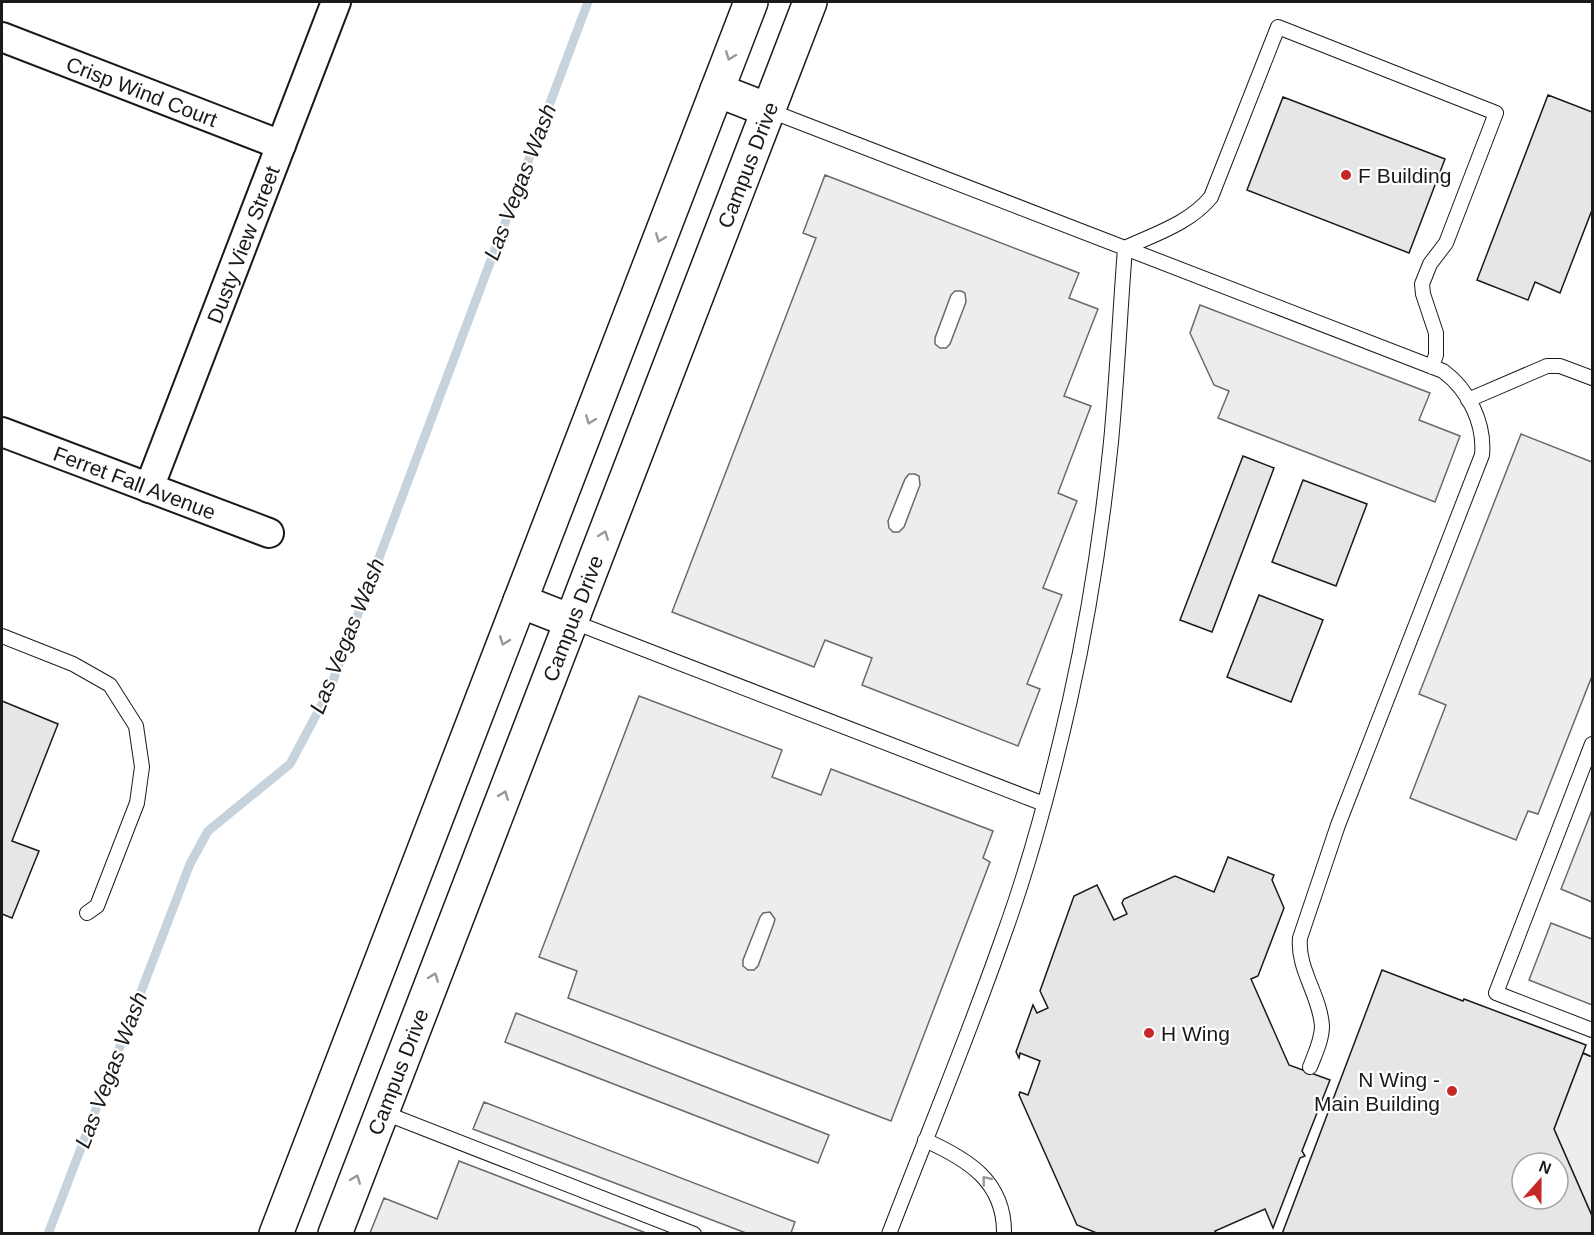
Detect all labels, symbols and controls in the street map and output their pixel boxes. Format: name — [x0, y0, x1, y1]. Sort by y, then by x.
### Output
one-way arrow — [725, 50, 737, 61]
street label: Crisp Wind Court — [63, 52, 221, 131]
street label: Campus Drive — [713, 98, 782, 231]
water label: Las Vegas Wash — [479, 100, 561, 264]
street label: Dusty View Street — [202, 162, 283, 326]
place label: F Building — [1358, 164, 1451, 187]
marker: F Building — [1339, 168, 1353, 182]
one-way arrow — [655, 232, 667, 243]
one-way arrow — [584, 414, 597, 425]
street label: Ferret Fall Avenue — [51, 441, 219, 523]
one-way arrow — [597, 530, 609, 541]
street label: Campus Drive — [538, 552, 607, 684]
water label: Las Vegas Wash — [304, 555, 390, 717]
one-way arrow — [499, 635, 512, 646]
one-way arrow — [497, 791, 509, 802]
one-way arrow — [426, 973, 439, 983]
water label: Las Vegas Wash — [70, 988, 152, 1152]
street label: Campus Drive — [363, 1005, 432, 1138]
place label: H Wing — [1161, 1022, 1230, 1045]
marker: H Wing — [1142, 1026, 1156, 1040]
place label: N Wing - Main Building — [1314, 1068, 1440, 1115]
marker: N Wing - Main Building — [1445, 1084, 1459, 1098]
north arrow — [1510, 1151, 1570, 1211]
text: N — [1537, 1157, 1554, 1177]
one-way arrow — [349, 1174, 361, 1185]
one-way arrow — [982, 1175, 993, 1186]

